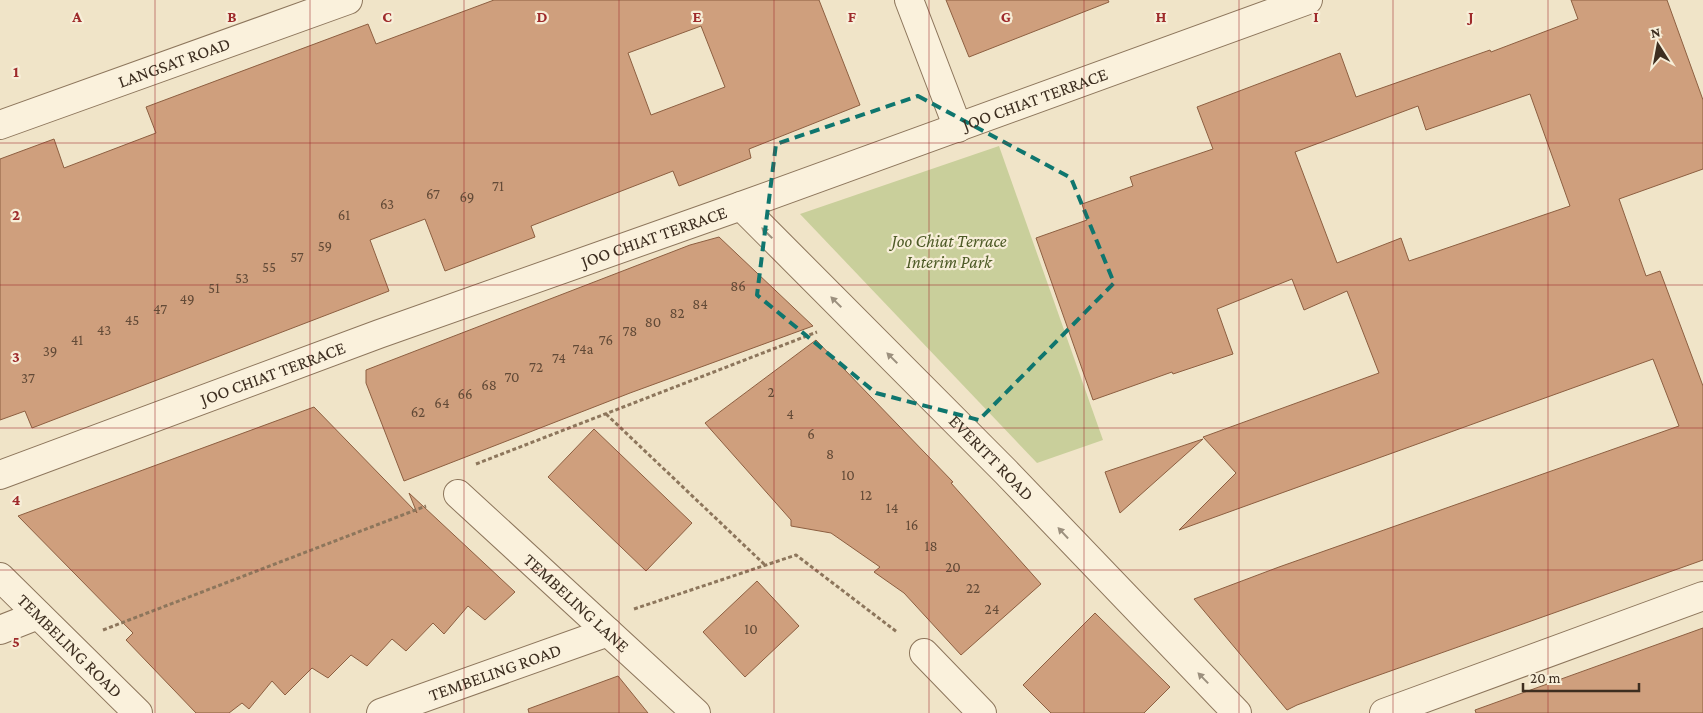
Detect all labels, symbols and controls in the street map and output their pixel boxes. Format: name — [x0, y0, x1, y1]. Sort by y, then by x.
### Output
text: A — [71, 8, 82, 25]
text: B — [227, 8, 237, 25]
text: C — [382, 8, 392, 25]
text: D — [536, 8, 548, 25]
text: E — [692, 8, 702, 25]
text: F — [848, 8, 857, 25]
text: G — [1001, 8, 1011, 25]
text: H — [1156, 8, 1167, 25]
text: I — [1313, 8, 1319, 25]
text: J — [1466, 8, 1474, 25]
north arrow — [1633, 20, 1683, 70]
text: N — [1649, 23, 1662, 41]
street label: LANGSAT ROAD — [115, 33, 233, 92]
text: 1 — [13, 63, 19, 80]
street label: JOO CHIAT TERRACE — [958, 64, 1110, 135]
house number: 71 — [492, 178, 504, 194]
house number: 67 — [426, 186, 440, 202]
house number: 69 — [460, 189, 474, 205]
house number: 63 — [380, 196, 394, 212]
street label: JOO CHIAT TERRACE — [576, 202, 730, 272]
text: 2 — [12, 206, 20, 223]
house number: 61 — [338, 207, 350, 223]
one-way arrow — [762, 227, 774, 239]
park label: Joo Chiat Terrace Interim Park — [888, 231, 1007, 272]
house number: 59 — [318, 238, 332, 254]
house number: 57 — [290, 249, 304, 265]
house number: 55 — [262, 259, 276, 275]
house number: 53 — [235, 270, 249, 286]
house number: 86 — [730, 278, 746, 294]
house number: 51 — [208, 280, 220, 296]
house number: 49 — [179, 291, 195, 307]
house number: 84 — [692, 296, 708, 312]
one-way arrow — [830, 296, 842, 308]
house number: 47 — [153, 301, 167, 317]
house number: 82 — [669, 305, 685, 321]
house number: 45 — [125, 312, 139, 328]
house number: 80 — [645, 314, 661, 330]
house number: 43 — [97, 322, 111, 338]
house number: 78 — [623, 323, 637, 339]
house number: 41 — [71, 332, 83, 348]
house number: 76 — [599, 332, 613, 348]
street label: JOO CHIAT TERRACE — [196, 337, 348, 410]
house number: 74a — [572, 341, 594, 357]
house number: 39 — [43, 343, 57, 359]
text: 3 — [12, 348, 20, 365]
house number: 74 — [552, 350, 566, 366]
one-way arrow — [887, 353, 899, 365]
house number: 72 — [529, 359, 543, 375]
house number: 70 — [504, 369, 520, 385]
house number: 37 — [21, 370, 35, 386]
house number: 68 — [481, 377, 497, 393]
house number: 2 — [767, 384, 775, 400]
house number: 66 — [457, 386, 473, 402]
house number: 64 — [434, 395, 450, 411]
house number: 62 — [411, 404, 425, 420]
house number: 4 — [786, 406, 794, 422]
street label: EVERITT ROAD — [945, 411, 1038, 505]
house number: 6 — [807, 426, 815, 442]
house number: 8 — [826, 446, 834, 462]
house number: 10 — [841, 467, 855, 483]
house number: 12 — [860, 487, 872, 503]
text: 4 — [12, 491, 21, 508]
house number: 14 — [886, 500, 898, 516]
house number: 16 — [906, 517, 918, 533]
one-way arrow — [1057, 527, 1069, 539]
house number: 18 — [924, 538, 938, 554]
street label: TEMBELING LANE — [520, 550, 633, 657]
house number: 20 — [945, 559, 961, 575]
house number: 22 — [966, 580, 980, 596]
street label: TEMBELING ROAD — [13, 590, 126, 702]
house number: 24 — [985, 601, 999, 617]
house number: 10 — [744, 621, 758, 637]
text: 5 — [12, 633, 20, 650]
street label: TEMBELING ROAD — [426, 640, 564, 705]
scale bar — [1523, 660, 1639, 692]
text: 20 m — [1530, 670, 1561, 686]
one-way arrow — [1197, 672, 1209, 684]

